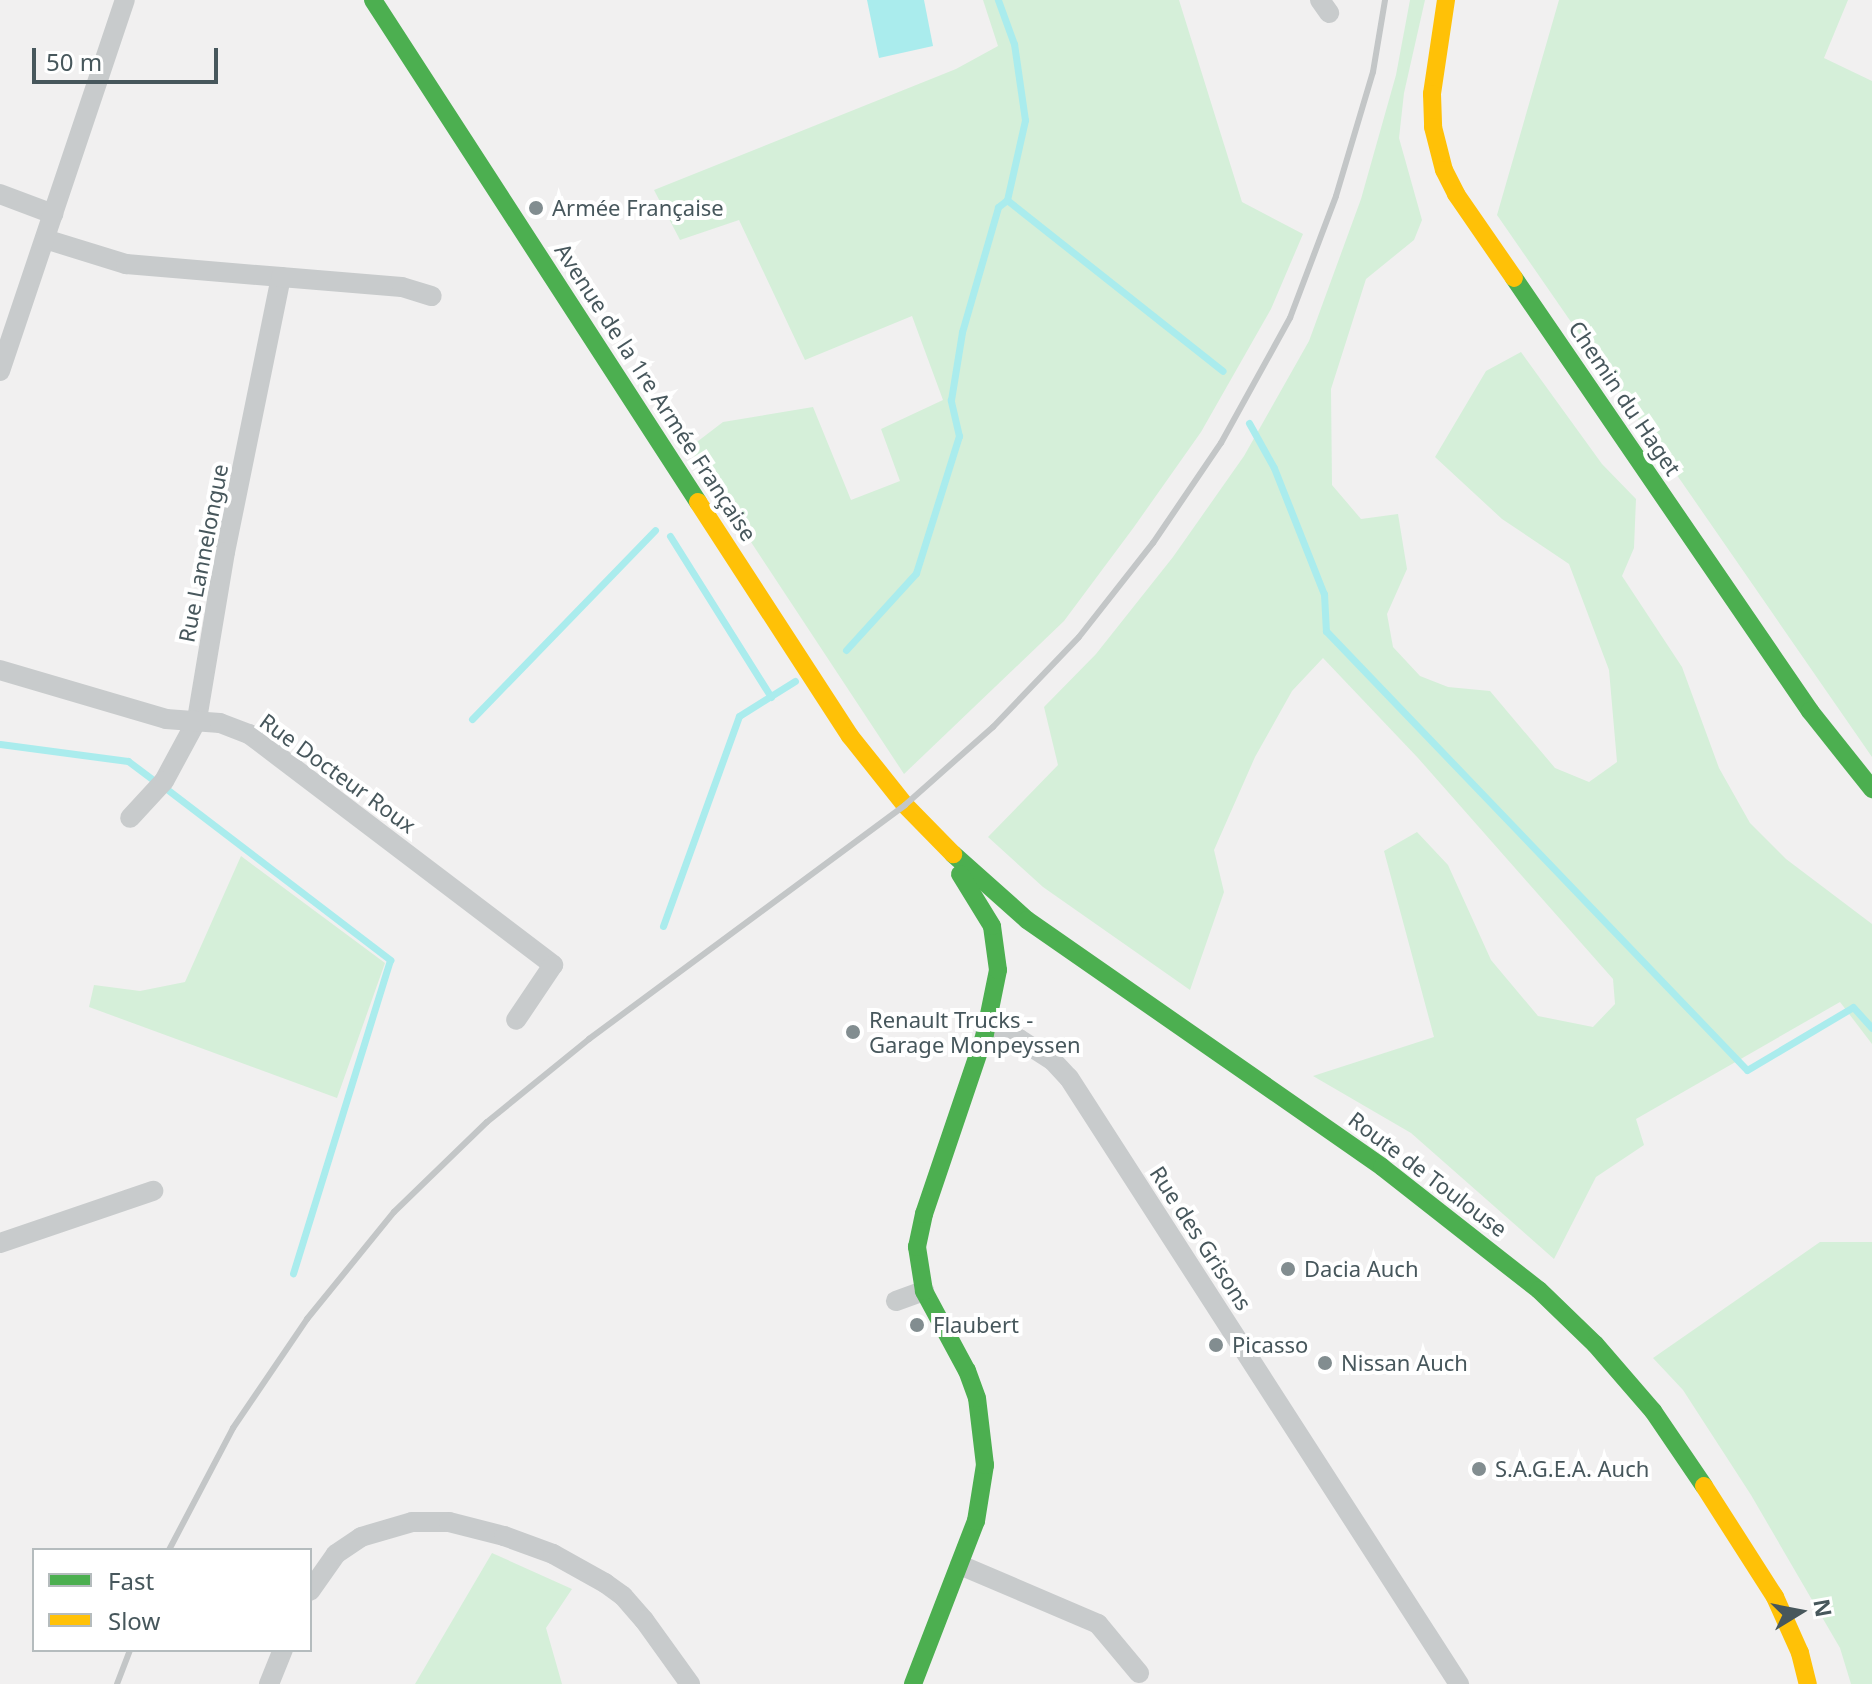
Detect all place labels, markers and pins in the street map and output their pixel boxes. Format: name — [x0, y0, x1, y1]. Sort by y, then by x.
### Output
place label: Armée Française — [552, 195, 724, 221]
marker: Armée Française — [527, 199, 545, 217]
place label: Renault Trucks - Garage Monpeyssen — [869, 1006, 1081, 1058]
marker: Renault Trucks - Garage Monpeyssen — [844, 1023, 862, 1041]
place label: Dacia Auch — [1304, 1256, 1419, 1282]
marker: Dacia Auch — [1279, 1260, 1297, 1278]
place label: Flaubert — [933, 1312, 1019, 1338]
marker: Flaubert — [908, 1316, 926, 1334]
place label: Picasso — [1232, 1332, 1308, 1358]
marker: Picasso — [1207, 1336, 1225, 1354]
place label: Nissan Auch — [1341, 1350, 1468, 1376]
marker: Nissan Auch — [1316, 1354, 1334, 1372]
place label: S.A.G.E.A. Auch — [1495, 1456, 1649, 1482]
marker: S.A.G.E.A. Auch — [1470, 1460, 1488, 1478]

